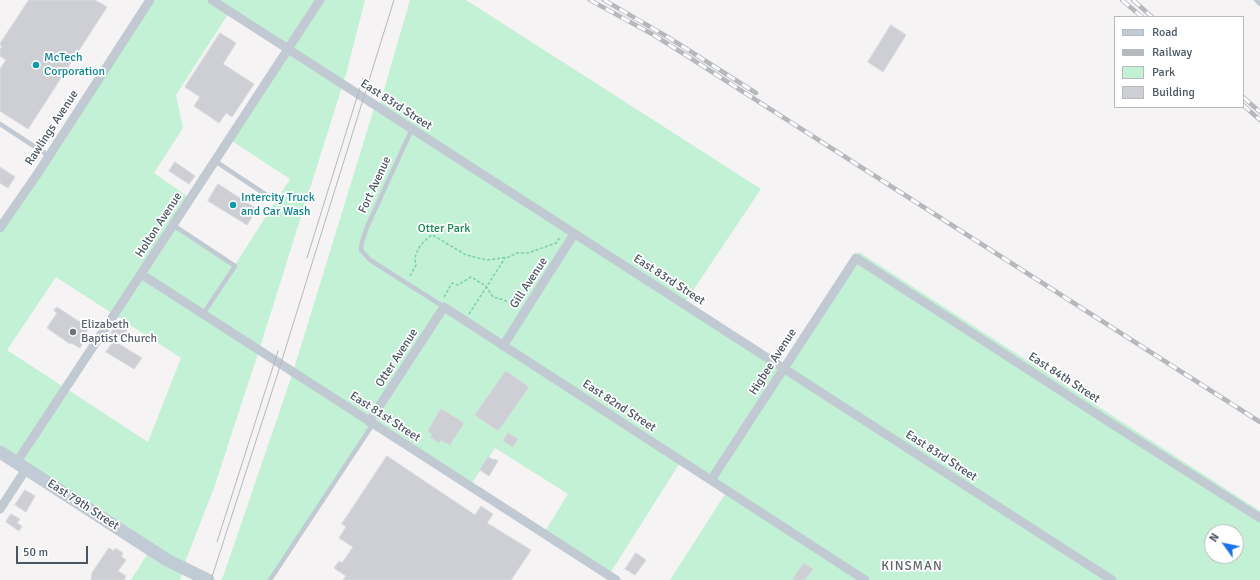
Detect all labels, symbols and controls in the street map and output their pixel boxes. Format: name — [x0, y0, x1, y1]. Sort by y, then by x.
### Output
legend — [1114, 16, 1244, 108]
text: Road — [1152, 25, 1178, 40]
text: Railway — [1152, 45, 1192, 60]
place label: McTech Corporation — [44, 51, 105, 79]
marker: McTech Corporation — [31, 60, 41, 70]
text: Park — [1152, 65, 1175, 80]
street label: East 83rd Street — [358, 77, 434, 133]
text: Building — [1152, 85, 1195, 100]
street label: Rawlings Avenue — [22, 88, 82, 168]
street label: Fort Avenue — [356, 154, 394, 216]
street label: Holton Avenue — [133, 190, 185, 260]
place label: Intercity Truck and Car Wash — [241, 191, 315, 219]
marker: Intercity Truck and Car Wash — [228, 200, 238, 210]
park label: Otter Park — [418, 222, 470, 236]
street label: East 83rd Street — [631, 252, 707, 308]
street label: Gill Avenue — [507, 255, 551, 311]
place label: Elizabeth Baptist Church — [81, 318, 157, 346]
street label: Otter Avenue — [373, 326, 421, 390]
street label: Higbee Avenue — [746, 326, 800, 398]
marker: Elizabeth Baptist Church — [68, 327, 78, 337]
street label: East 84th Street — [1025, 350, 1103, 406]
street label: East 82nd Street — [580, 377, 658, 435]
street label: East 81st Street — [347, 389, 423, 445]
street label: East 83rd Street — [903, 428, 979, 484]
street label: East 79th Street — [44, 477, 122, 533]
north arrow — [1204, 524, 1244, 564]
text: N — [1207, 531, 1222, 544]
scale bar — [18, 538, 90, 564]
text: 50 m — [23, 545, 48, 560]
district label: KINSMAN — [881, 559, 943, 575]

